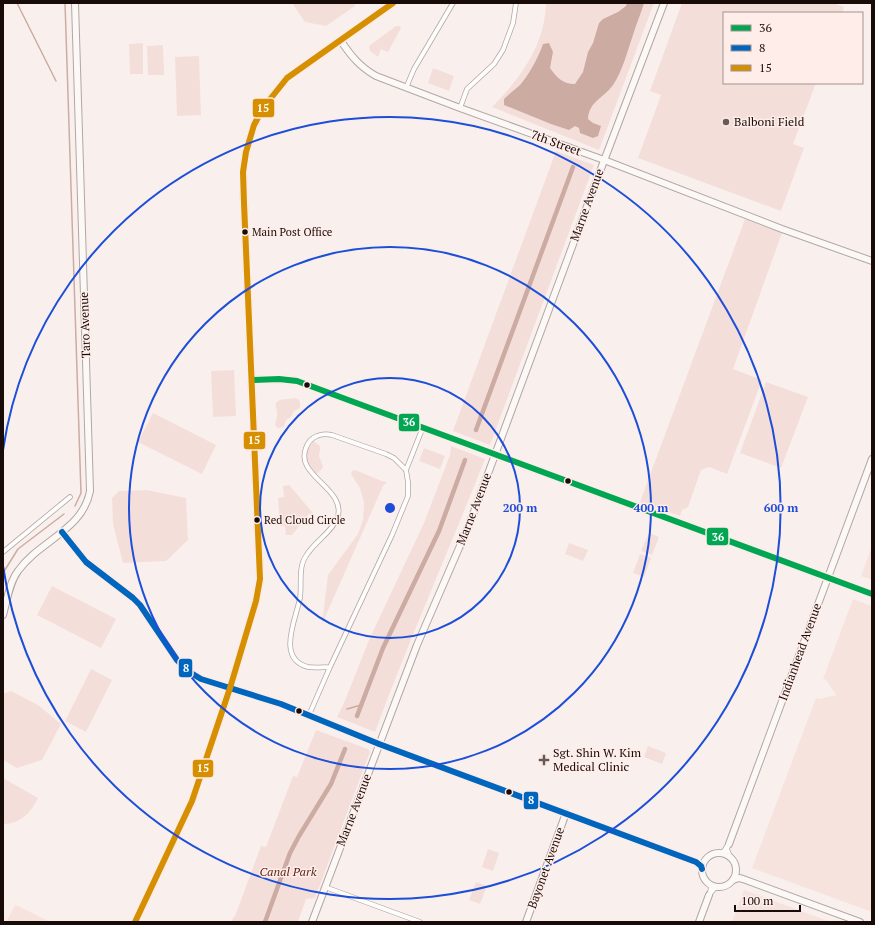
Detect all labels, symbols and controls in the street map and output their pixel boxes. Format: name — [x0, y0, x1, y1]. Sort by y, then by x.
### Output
legend — [723, 12, 863, 84]
text: 36 — [759, 20, 772, 35]
text: 8 — [759, 40, 765, 55]
text: 15 — [759, 60, 772, 75]
line badge: 15 — [252, 98, 275, 118]
text: 15 — [257, 101, 269, 115]
place label: Balboni Field — [734, 114, 805, 129]
marker: Balboni Field — [721, 117, 731, 127]
street label: 7th Street — [529, 127, 584, 159]
street label: Marne Avenue — [566, 166, 607, 243]
place label: Main Post Office — [252, 225, 333, 239]
marker: Main Post Office — [240, 227, 250, 237]
street label: Taro Avenue — [76, 292, 93, 358]
unlabelled marker — [302, 380, 312, 390]
line badge: 36 — [398, 413, 420, 432]
text: 36 — [403, 415, 415, 429]
line badge: 15 — [243, 431, 266, 450]
text: 15 — [248, 433, 260, 447]
street label: Marne Avenue — [453, 471, 494, 547]
unlabelled marker — [563, 476, 573, 486]
text: 200 m — [503, 500, 537, 515]
text: 400 m — [634, 500, 668, 515]
text: 600 m — [764, 500, 798, 515]
centre of rings — [383, 501, 397, 515]
place label: Red Cloud Circle — [264, 513, 346, 527]
marker: Red Cloud Circle — [252, 515, 262, 525]
line badge: 36 — [706, 527, 729, 546]
text: 36 — [712, 530, 724, 544]
street label: Indianhead Avenue — [775, 601, 824, 703]
line badge: 8 — [178, 658, 193, 678]
text: 8 — [183, 661, 189, 675]
unlabelled marker — [294, 706, 304, 716]
place label: Sgt. Shin W. Kim Medical Clinic — [553, 745, 642, 774]
marker: Sgt. Shin W. Kim Medical Clinic — [538, 754, 550, 766]
line badge: 15 — [192, 759, 214, 778]
text: 15 — [197, 761, 209, 775]
street label: Marne Avenue — [333, 772, 374, 848]
unlabelled marker — [504, 787, 514, 797]
line badge: 8 — [523, 791, 539, 810]
text: 8 — [528, 793, 534, 807]
street label: Bayonet Avenue — [524, 825, 567, 911]
park label: Canal Park — [260, 864, 317, 879]
scale bar — [735, 887, 800, 913]
text: 100 m — [741, 893, 774, 908]

